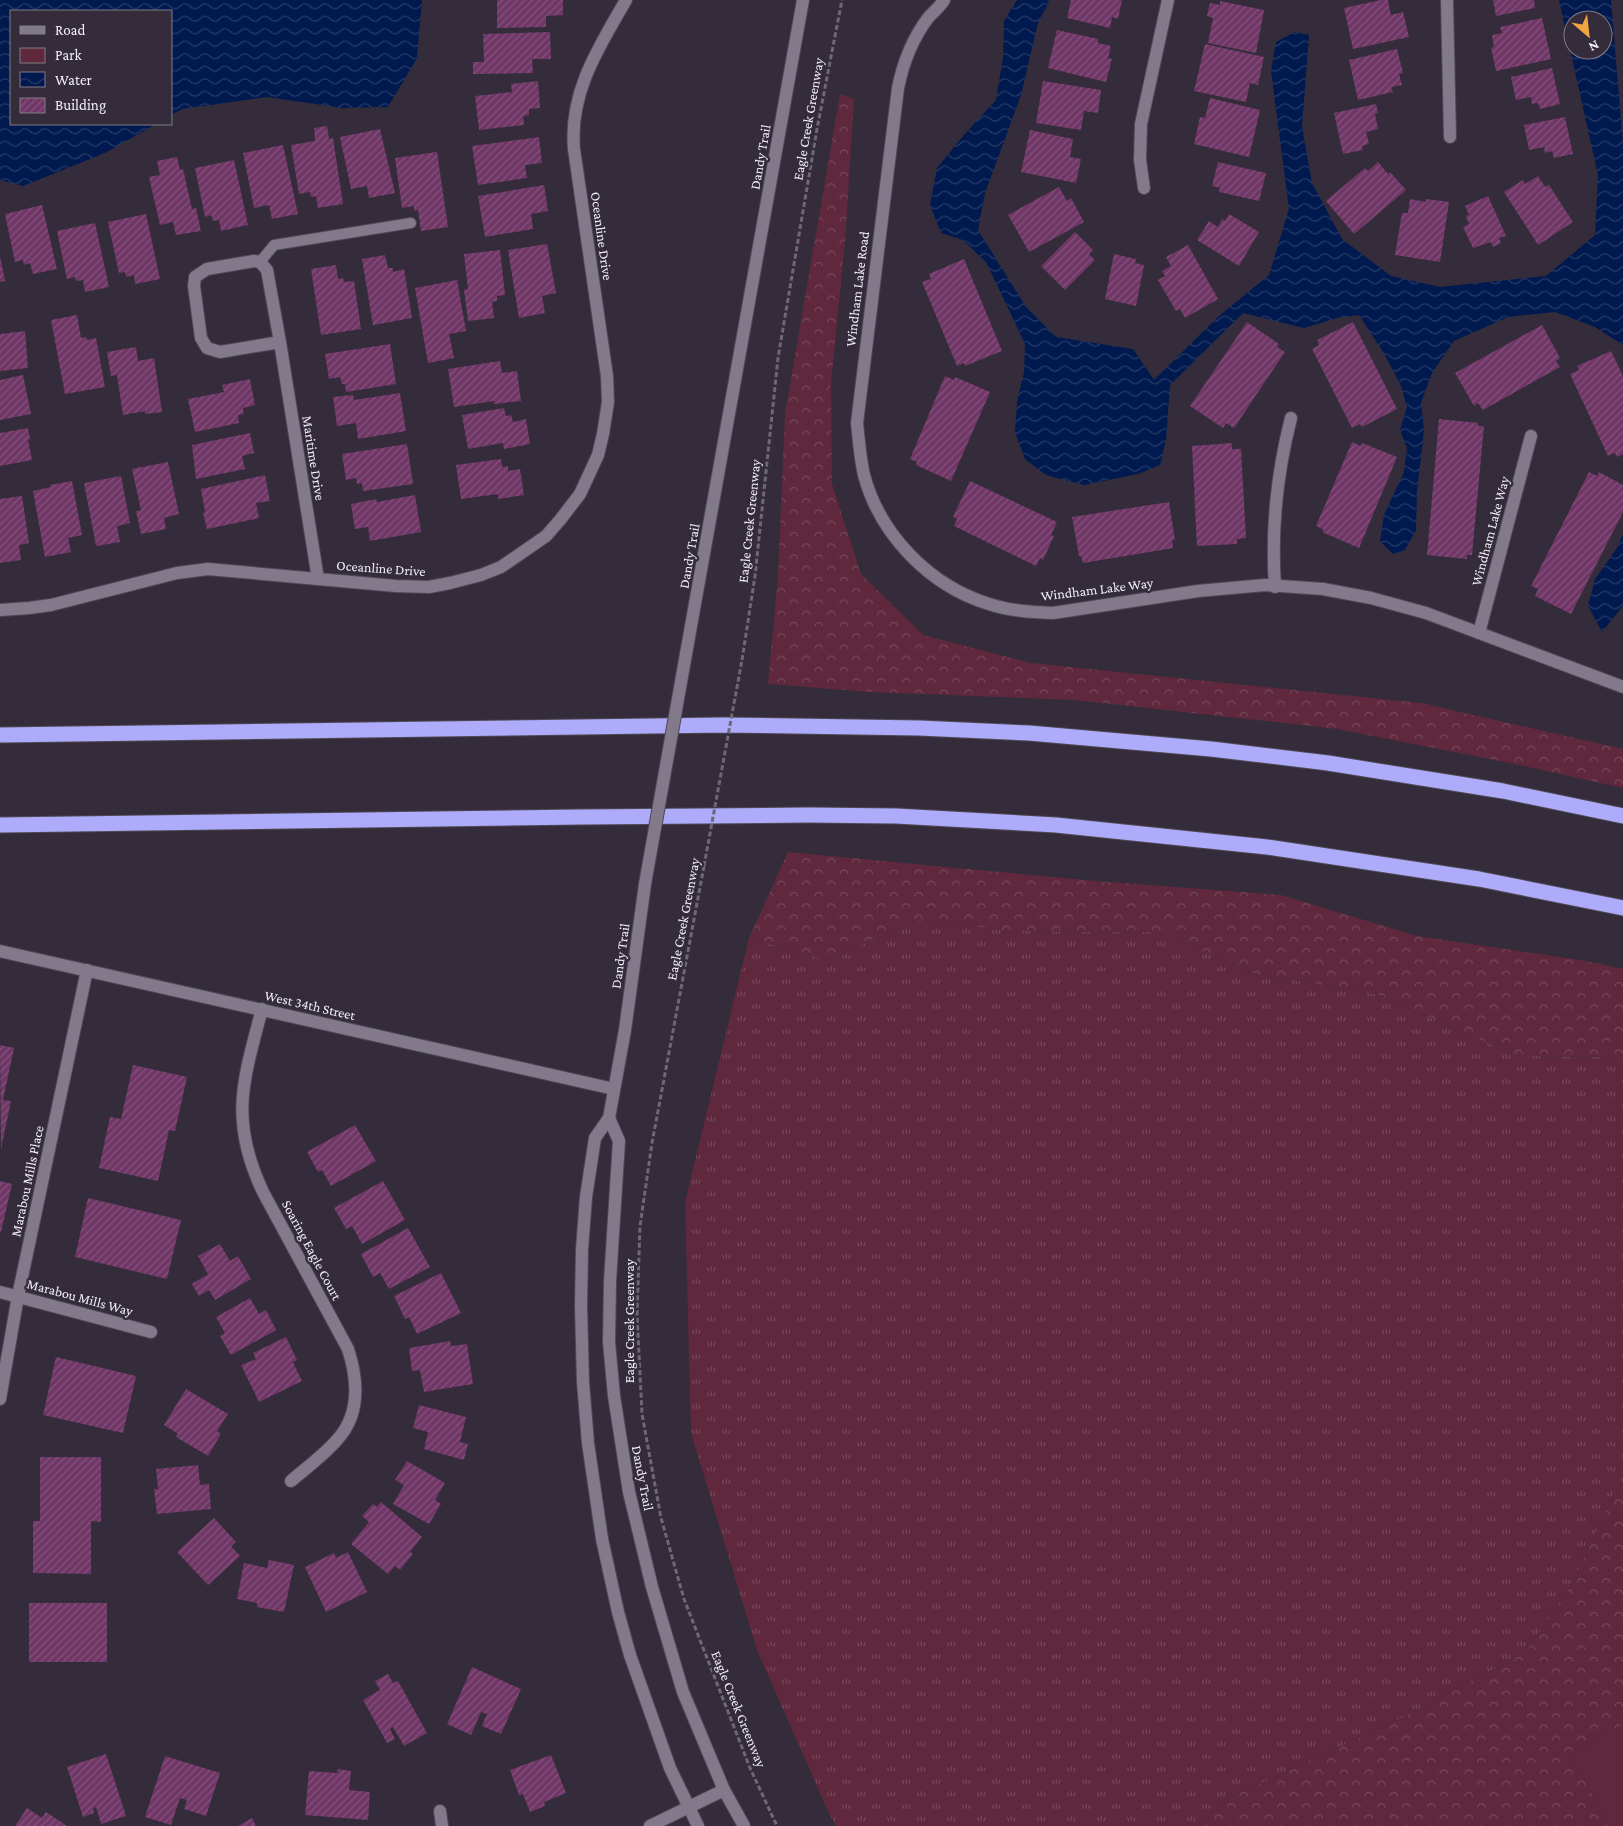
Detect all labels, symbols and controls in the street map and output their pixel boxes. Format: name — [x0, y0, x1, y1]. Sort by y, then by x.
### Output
legend — [10, 10, 172, 125]
north arrow — [1563, 10, 1613, 60]
text: Road — [55, 22, 86, 38]
text: N — [1586, 37, 1602, 56]
text: Park — [55, 47, 82, 63]
street label: Eagle Creek Greenway — [789, 56, 827, 182]
text: Water — [55, 72, 92, 88]
text: Building — [55, 97, 106, 114]
street label: Dandy Trail — [746, 123, 774, 191]
street label: Oceanline Drive — [588, 191, 616, 281]
street label: Windham Lake Road — [842, 230, 872, 348]
street label: Maritime Drive — [299, 415, 329, 501]
street label: Eagle Creek Greenway — [735, 458, 764, 584]
street label: Windham Lake Way — [1468, 474, 1512, 588]
street label: Dandy Trail — [675, 522, 703, 590]
street label: Oceanline Drive — [336, 557, 426, 579]
street label: Windham Lake Way — [1040, 574, 1155, 604]
street label: Eagle Creek Greenway — [663, 856, 703, 982]
street label: Dandy Trail — [607, 922, 633, 990]
street label: West 34th Street — [263, 987, 357, 1023]
street label: Marabou Mills Place — [7, 1124, 47, 1238]
street label: Soaring Eagle Court — [279, 1197, 345, 1303]
street label: Eagle Creek Greenway — [621, 1258, 637, 1383]
street label: Marabou Mills Way — [25, 1275, 135, 1319]
street label: Dandy Trail — [629, 1444, 657, 1512]
street label: Eagle Creek Greenway — [708, 1648, 770, 1770]

